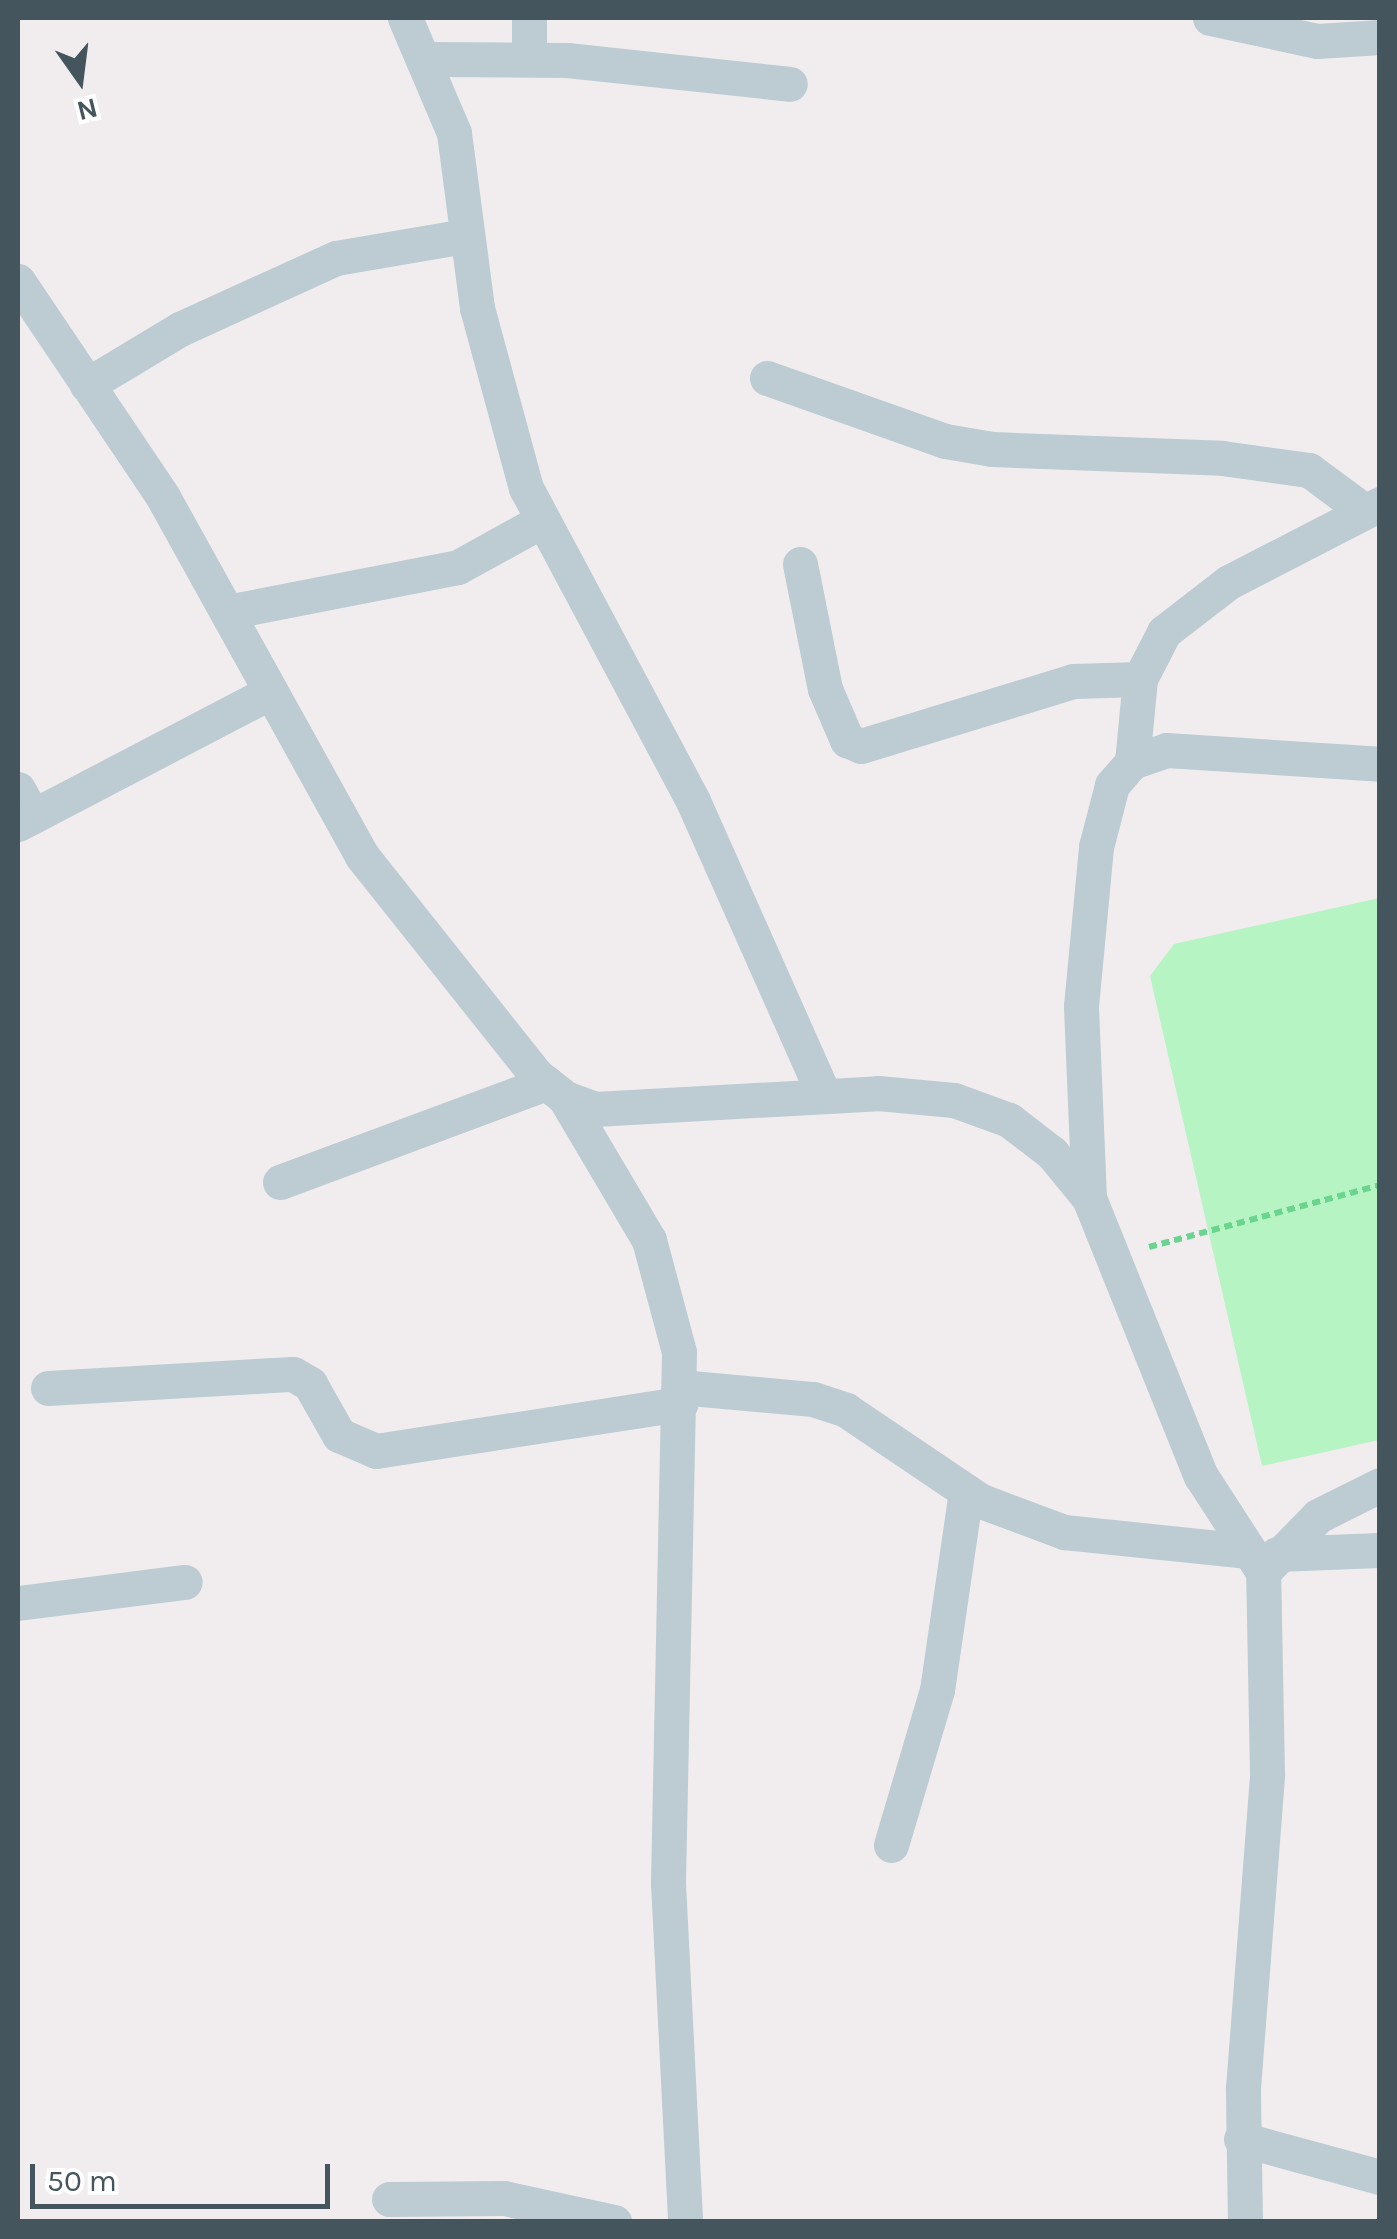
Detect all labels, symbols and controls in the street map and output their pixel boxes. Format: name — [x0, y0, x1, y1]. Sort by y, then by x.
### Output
north arrow — [30, 30, 130, 130]
text: N — [74, 91, 101, 128]
scale bar — [35, 2144, 335, 2206]
text: 50 m — [47, 2163, 117, 2199]

